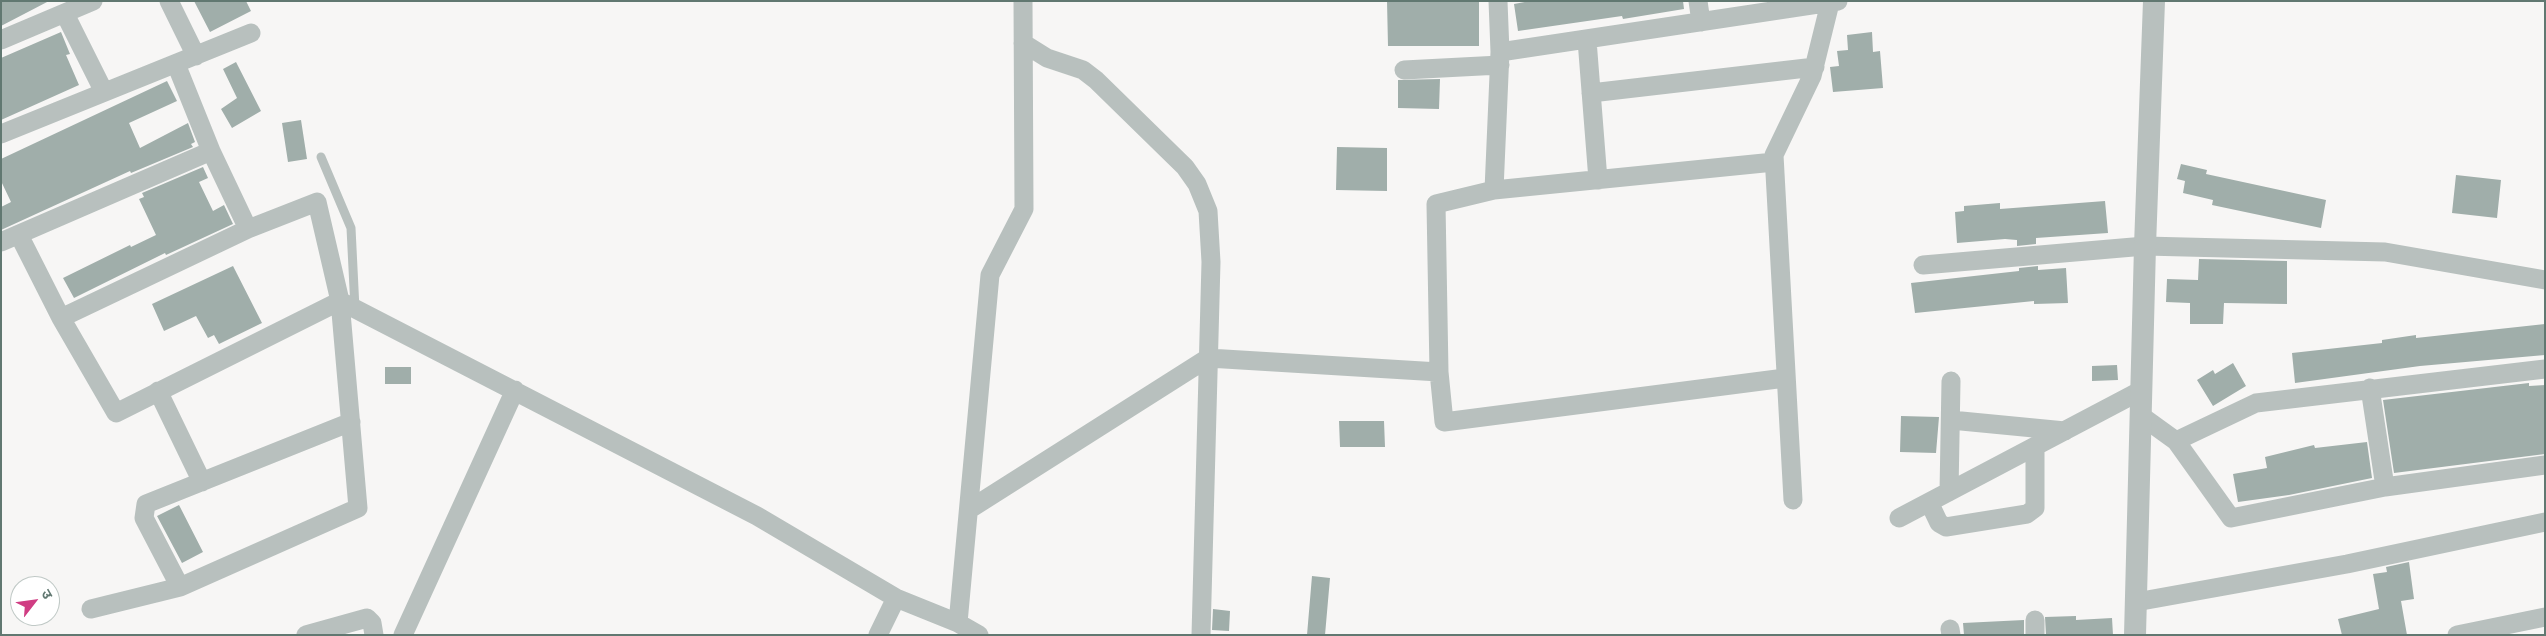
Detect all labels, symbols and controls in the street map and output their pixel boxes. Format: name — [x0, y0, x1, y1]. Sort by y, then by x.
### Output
north arrow — [10, 576, 60, 626]
text: उ — [38, 586, 56, 602]

